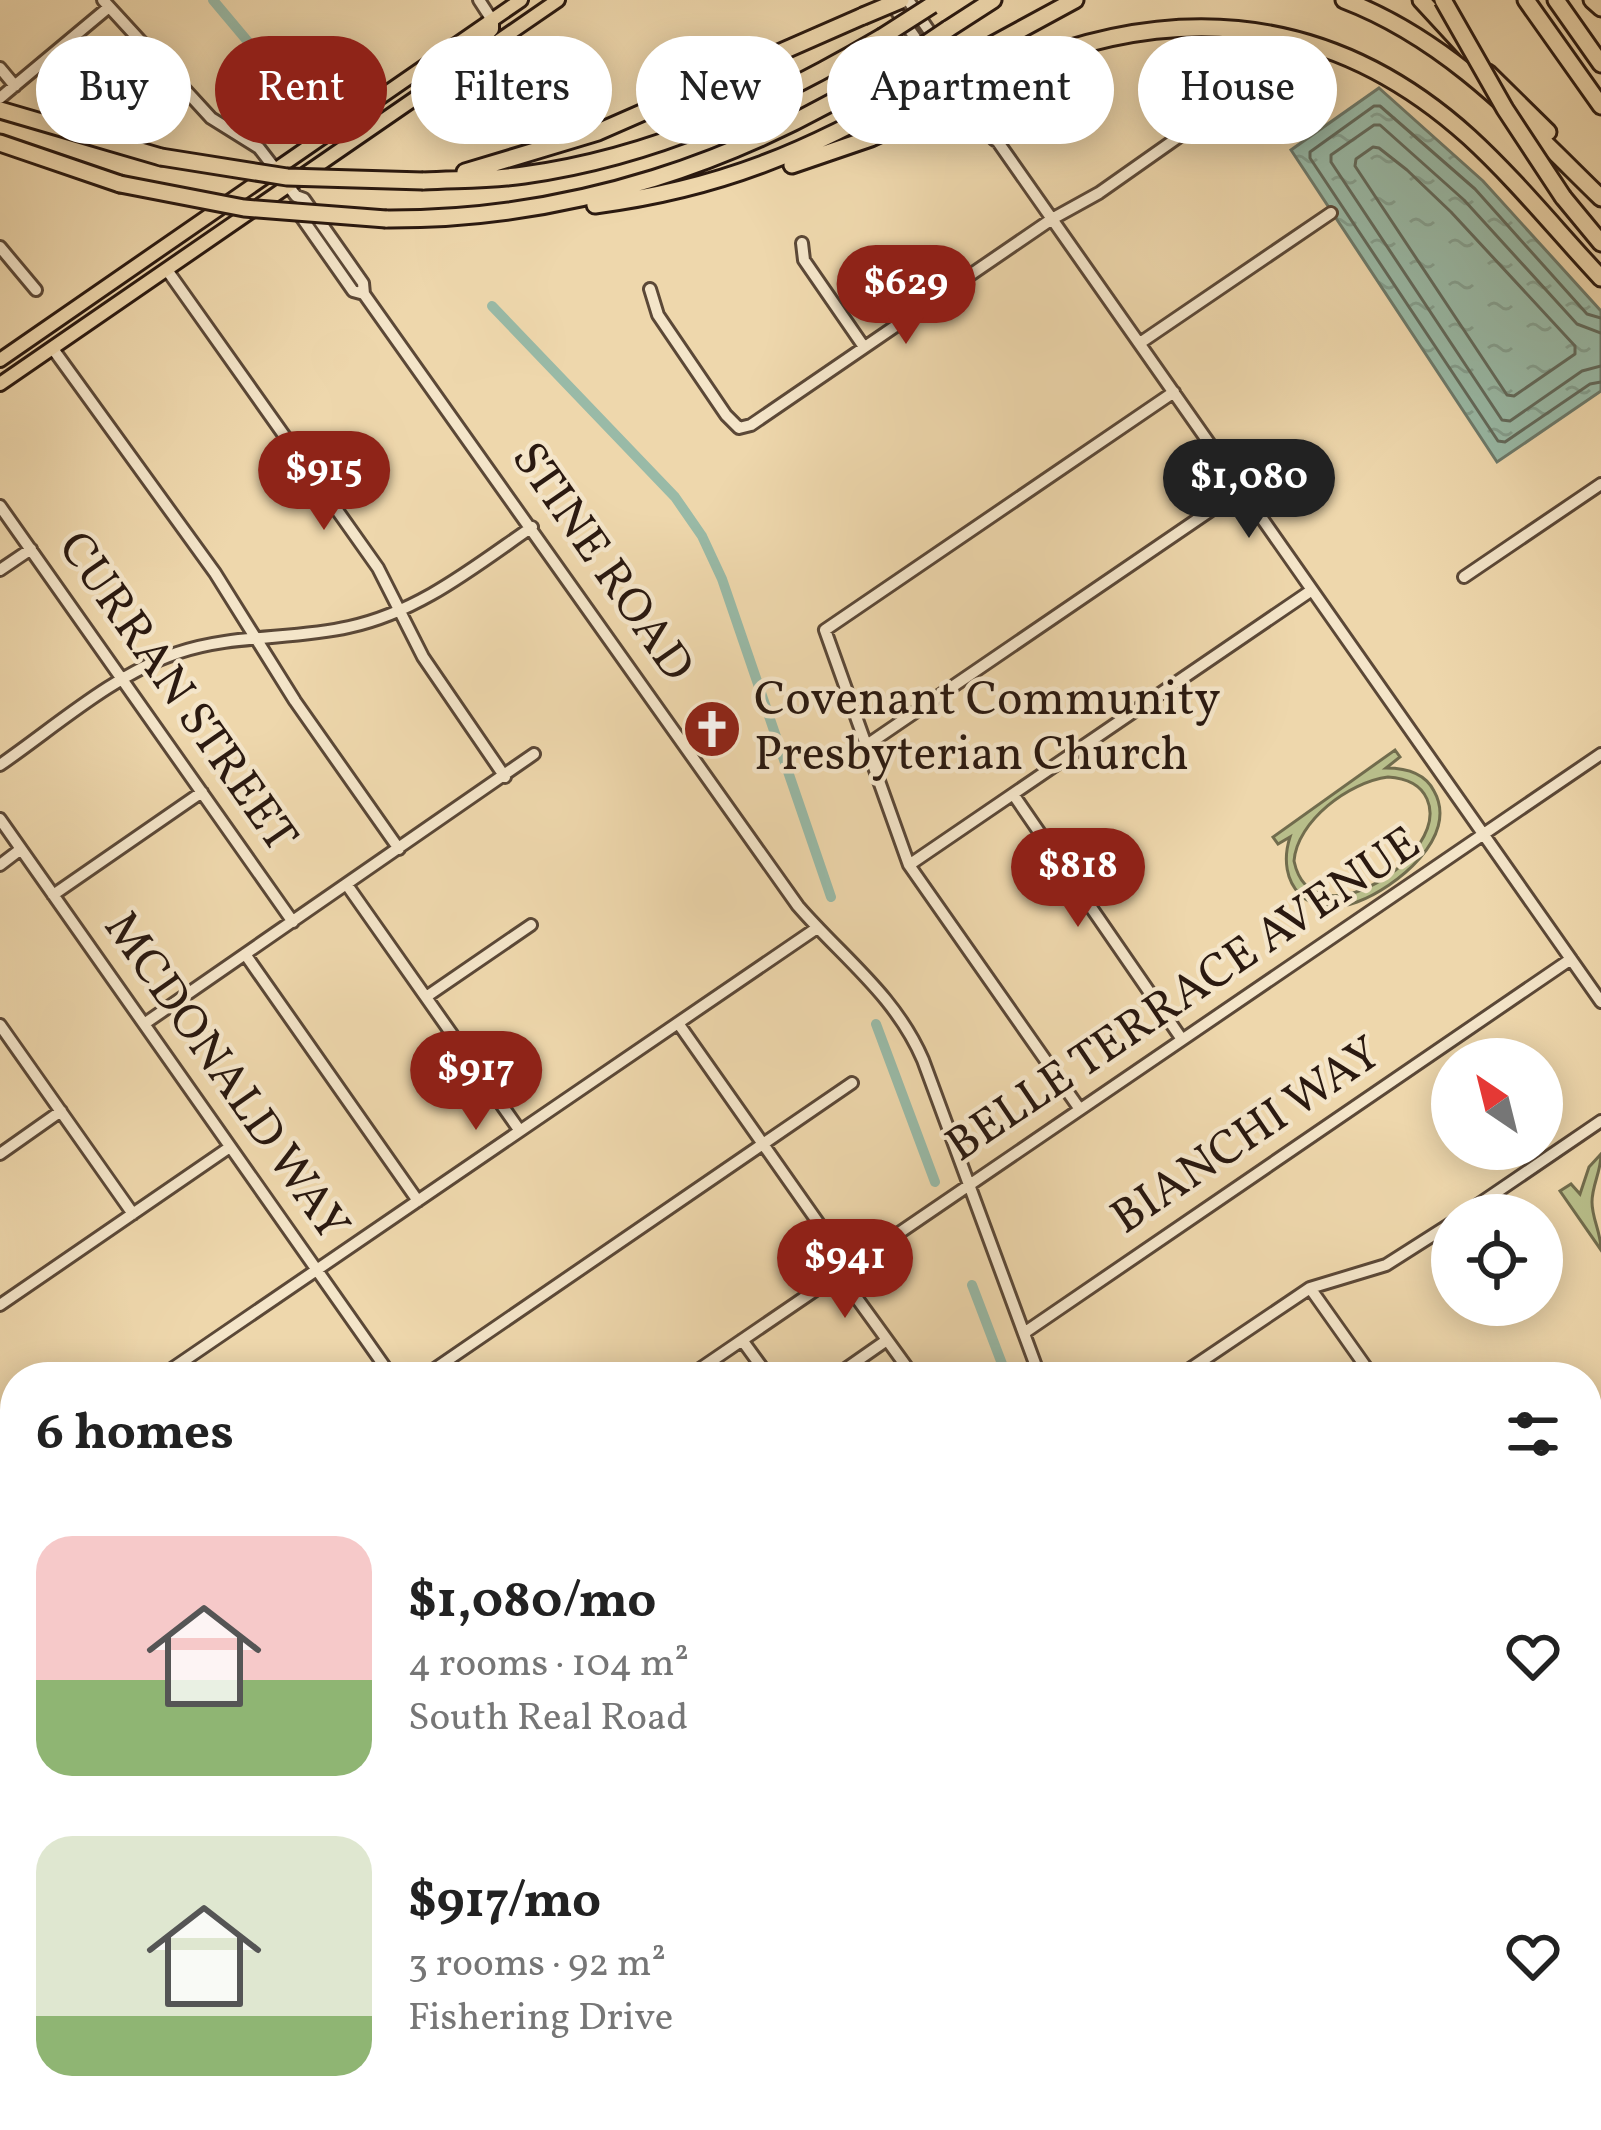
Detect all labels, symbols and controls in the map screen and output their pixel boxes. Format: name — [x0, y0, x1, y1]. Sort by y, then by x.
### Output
chip: Buy — [36, 36, 191, 144]
chip: Rent — [215, 36, 387, 144]
chip: Filters — [411, 36, 612, 144]
chip: New — [636, 36, 803, 144]
chip: Apartment — [827, 36, 1114, 144]
chip: House — [1138, 36, 1337, 144]
pin: $629 — [835, 245, 977, 347]
text: $629 — [864, 257, 948, 311]
street label: STINE ROAD — [494, 430, 708, 696]
pin: $915 — [253, 431, 395, 533]
pin: $1,080 — [1151, 439, 1347, 541]
text: $915 — [285, 443, 363, 497]
text: $1,080 — [1190, 451, 1308, 505]
street label: CURRAN STREET — [40, 519, 312, 867]
place label: Covenant Community Presbyterian Church — [754, 668, 1221, 790]
church icon: Covenant Community Presbyterian Church — [681, 698, 743, 760]
street label: BELLE TERRACE AVENUE — [934, 812, 1434, 1180]
pin: $818 — [1007, 828, 1149, 930]
text: $818 — [1038, 840, 1118, 894]
street label: MCDONALD WAY — [86, 899, 364, 1255]
street label: BIANCHI WAY — [1099, 1022, 1395, 1252]
pin: $917 — [405, 1031, 547, 1133]
north arrow — [1431, 1038, 1563, 1170]
map controls — [1431, 1038, 1563, 1326]
text: $917 — [437, 1043, 515, 1097]
button: locate — [1431, 1194, 1563, 1326]
pin: $941 — [774, 1219, 916, 1321]
text: $941 — [804, 1231, 886, 1285]
text: 6 homes — [36, 1399, 234, 1470]
icon: filters — [1500, 1401, 1566, 1467]
text: $1,080/mo — [408, 1567, 657, 1638]
icon: home — [132, 1584, 276, 1728]
icon: heart — [1500, 1623, 1566, 1689]
text: 4 rooms · 104 m² — [408, 1638, 689, 1692]
text: South Real Road — [408, 1692, 688, 1746]
text: $917/mo — [408, 1867, 601, 1938]
icon: home — [132, 1884, 276, 2028]
icon: heart — [1500, 1923, 1566, 1989]
text: 3 rooms · 92 m² — [408, 1938, 666, 1992]
text: Fishering Drive — [408, 1992, 673, 2046]

